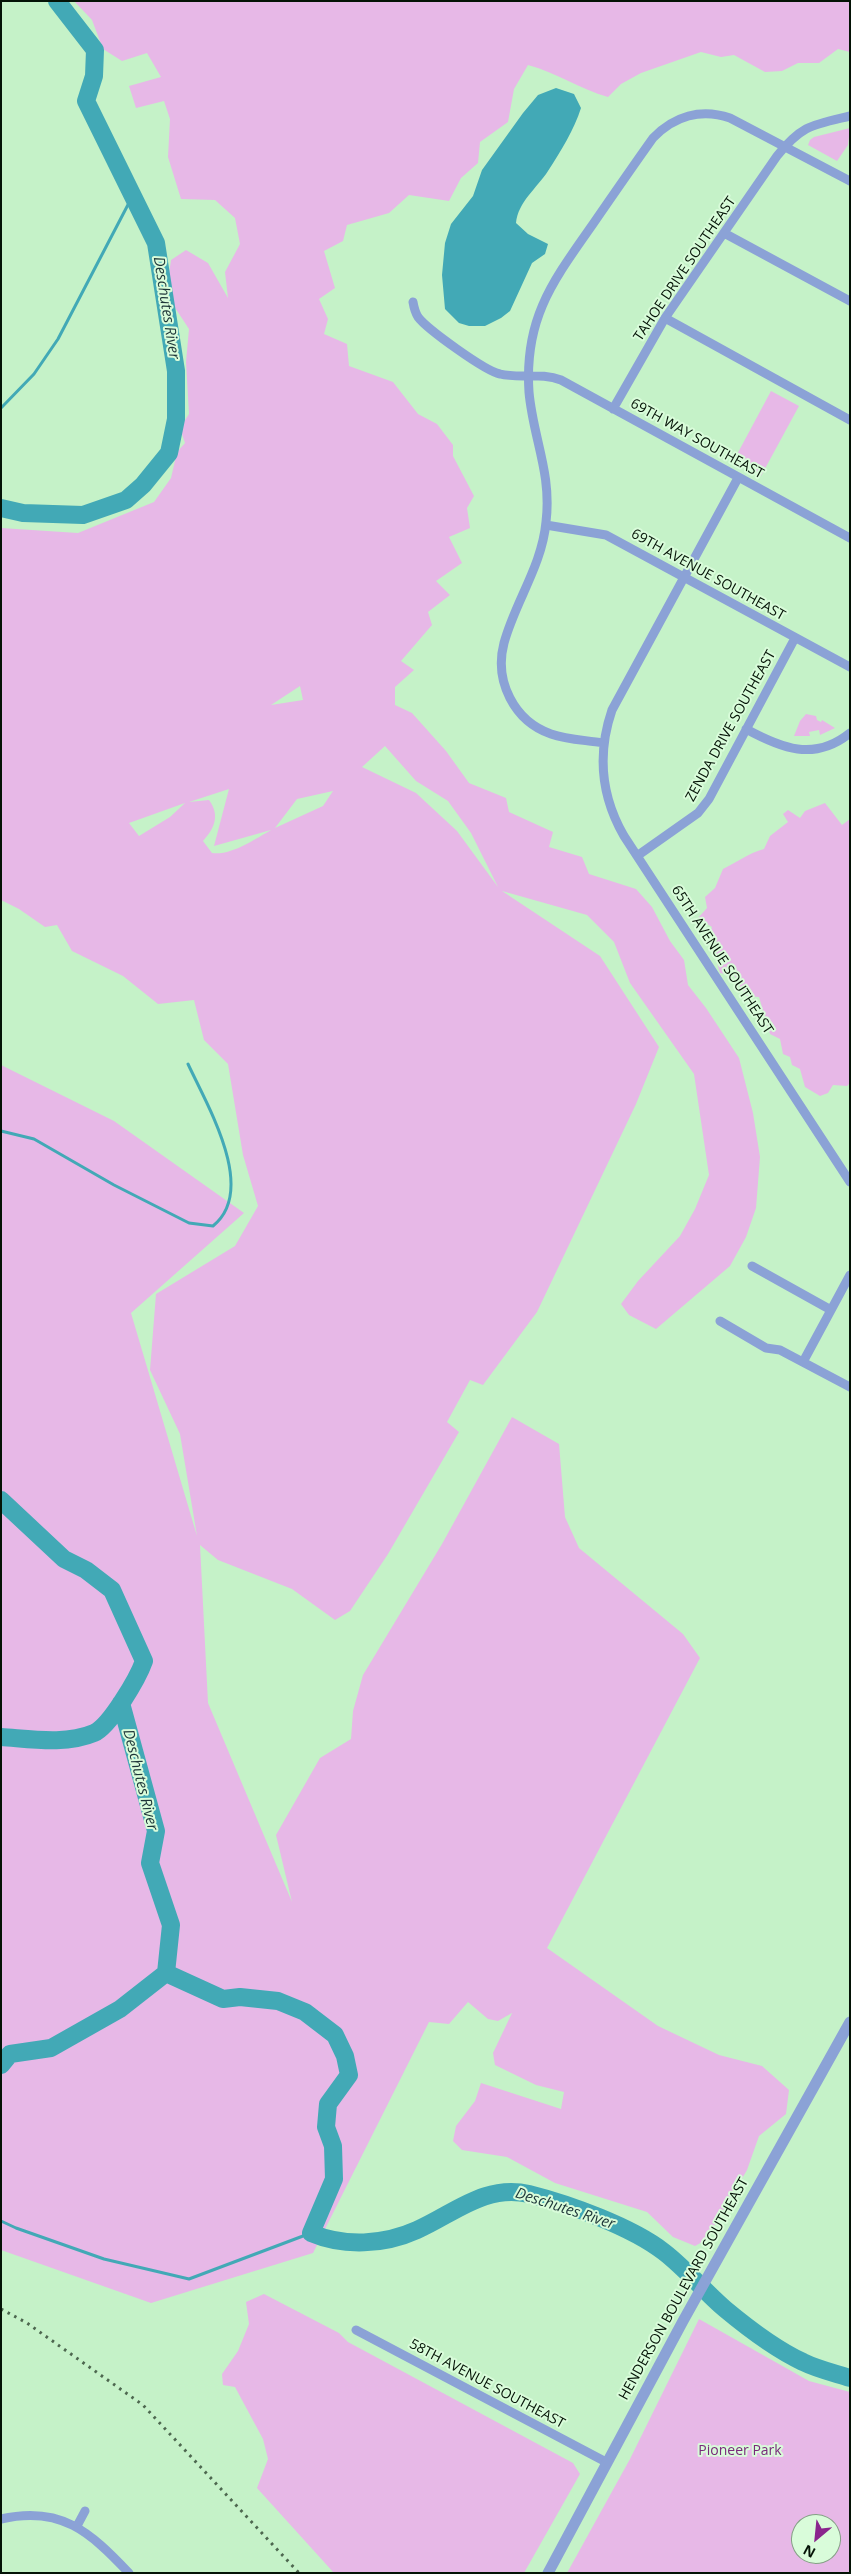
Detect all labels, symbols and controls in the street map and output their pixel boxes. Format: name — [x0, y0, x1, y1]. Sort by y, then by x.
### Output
street label: TAHOE DRIVE SOUTHEAST — [630, 194, 740, 344]
water label: Deschutes River — [149, 255, 183, 361]
street label: 69TH WAY SOUTHEAST — [627, 395, 767, 483]
street label: 69TH AVENUE SOUTHEAST — [628, 526, 788, 624]
street label: ZENDA DRIVE SOUTHEAST — [682, 647, 780, 805]
street label: 65TH AVENUE SOUTHEAST — [668, 883, 776, 1037]
water label: Deschutes River — [119, 1728, 161, 1832]
street label: HENDERSON BOULEVARD SOUTHEAST — [616, 2175, 752, 2403]
water label: Deschutes River — [513, 2184, 617, 2234]
street label: 58TH AVENUE SOUTHEAST — [406, 2336, 568, 2432]
park label: Pioneer Park — [698, 2443, 782, 2459]
north arrow — [791, 2514, 841, 2564]
text: N — [800, 2541, 819, 2563]

